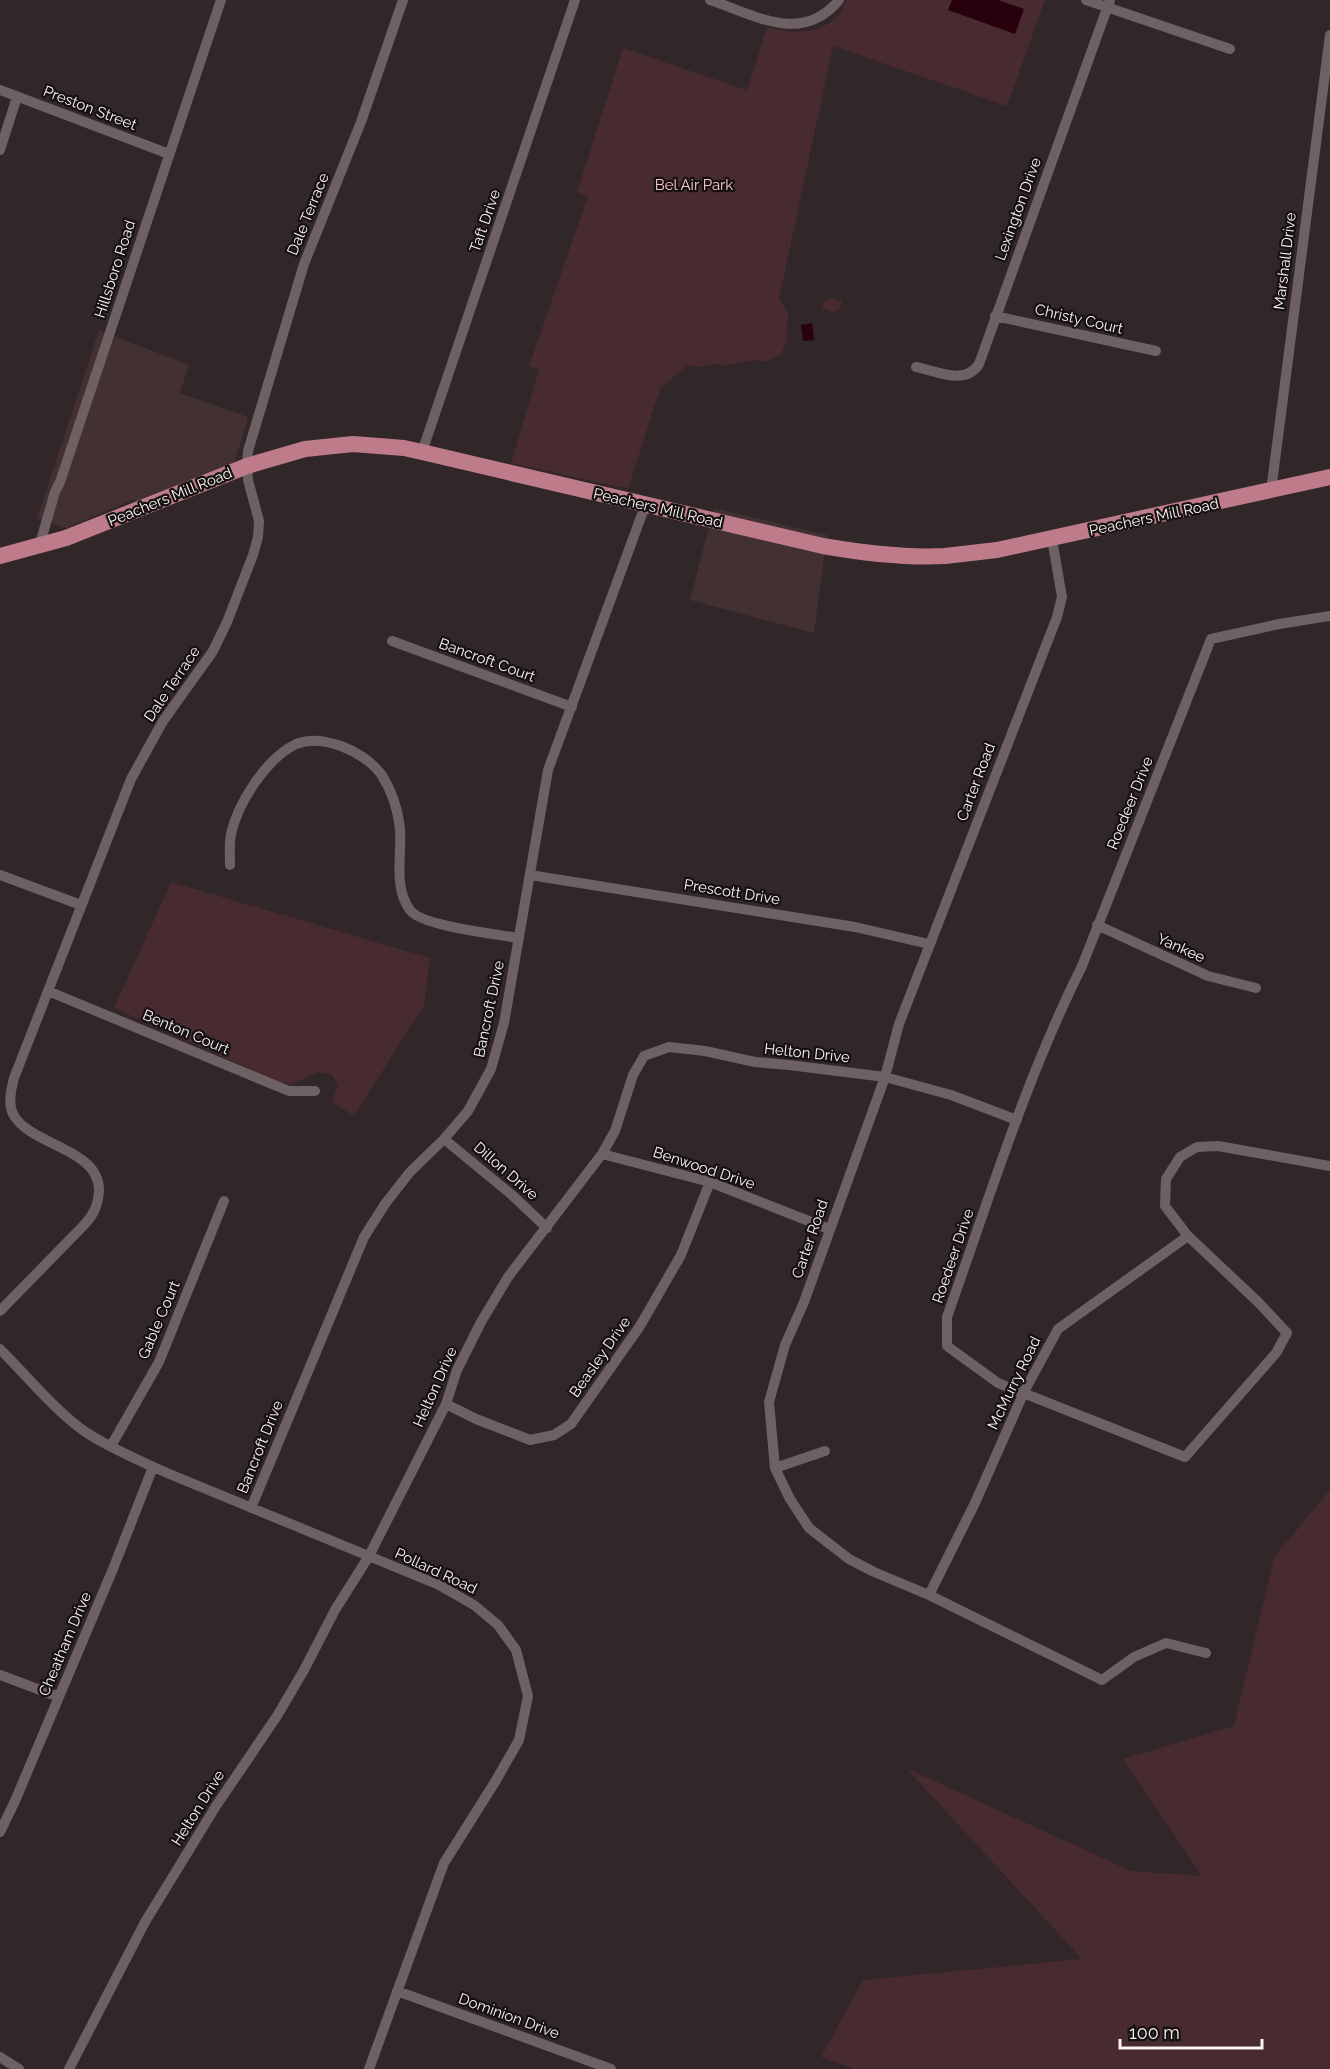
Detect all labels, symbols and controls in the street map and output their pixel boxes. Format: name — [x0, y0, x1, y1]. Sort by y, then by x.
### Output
street label: Preston Street — [41, 82, 139, 134]
street label: Lexington Drive — [991, 155, 1045, 263]
street label: Dale Terrace — [283, 170, 333, 258]
park label: Bel Air Park — [655, 176, 733, 194]
street label: Taft Drive — [466, 187, 504, 255]
street label: Marshall Drive — [1270, 211, 1300, 311]
street label: Hillsboro Road — [91, 218, 139, 320]
street label: Christy Court — [1033, 300, 1125, 338]
street label: Peachers Mill Road — [105, 464, 235, 530]
street label: Peachers Mill Road — [592, 484, 724, 532]
street label: Peachers Mill Road — [1087, 494, 1221, 540]
street label: Bancroft Court — [436, 634, 538, 686]
street label: Dale Terrace — [140, 643, 204, 725]
street label: Carter Road — [953, 740, 999, 824]
street label: Roedeer Drive — [1103, 754, 1157, 852]
street label: Prescott Drive — [683, 876, 782, 909]
street label: Yankee — [1154, 930, 1208, 967]
street label: Bancroft Drive — [470, 959, 508, 1059]
street label: Benton Court — [140, 1006, 232, 1058]
street label: Helton Drive — [763, 1040, 851, 1066]
street label: Dillon Drive — [470, 1138, 542, 1204]
street label: Benwood Drive — [651, 1143, 757, 1193]
street label: Carter Road — [788, 1197, 832, 1281]
street label: Roedeer Drive — [928, 1206, 978, 1306]
street label: Gable Court — [134, 1278, 184, 1362]
street label: Beasley Drive — [566, 1313, 635, 1401]
street label: McMurry Road — [984, 1333, 1044, 1433]
street label: Helton Drive — [409, 1344, 461, 1430]
street label: Bancroft Drive — [233, 1398, 287, 1496]
street label: Pollard Road — [392, 1544, 480, 1598]
street label: Cheatham Drive — [35, 1589, 95, 1699]
street label: Helton Drive — [168, 1767, 229, 1849]
street label: Dominion Drive — [456, 1989, 562, 2043]
scale bar — [1120, 2012, 1262, 2050]
text: 100 m — [1129, 2022, 1180, 2043]

